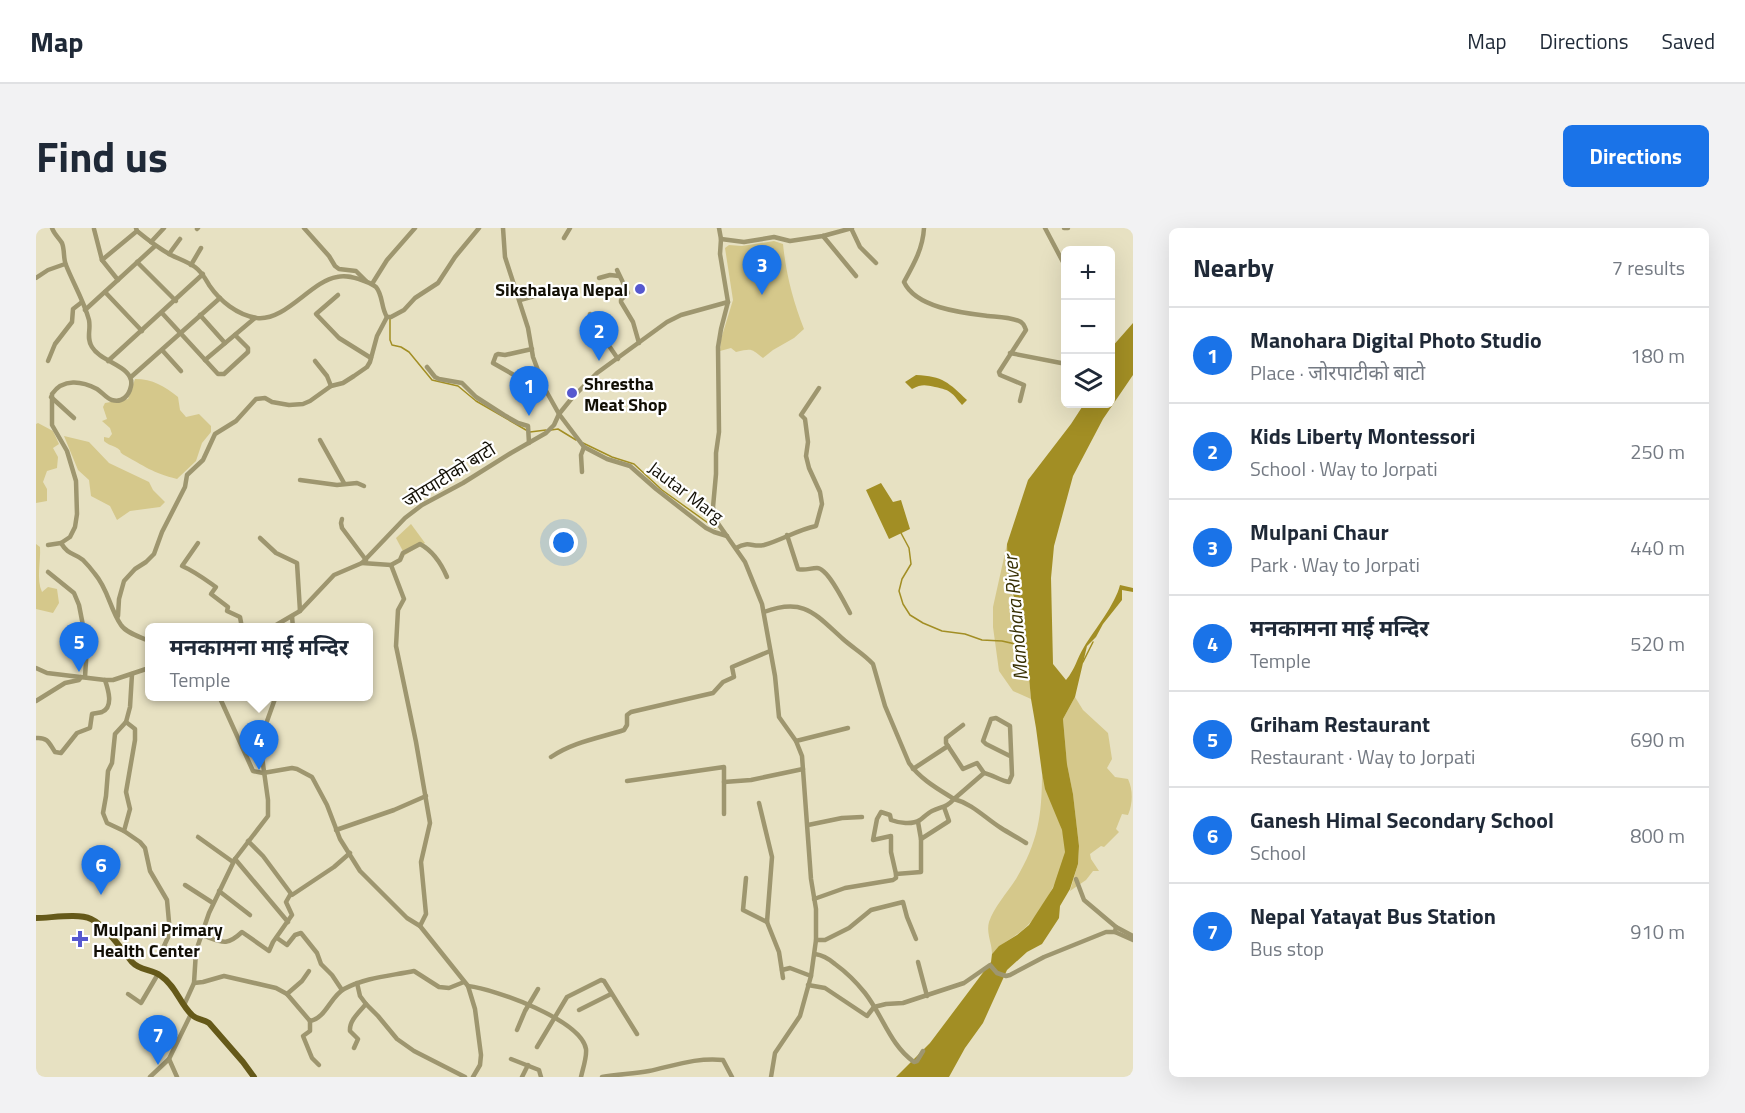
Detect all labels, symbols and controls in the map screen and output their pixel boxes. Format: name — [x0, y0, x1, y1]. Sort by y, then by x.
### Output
text: Map — [30, 20, 84, 63]
text: Map — [1467, 25, 1507, 57]
text: Directions — [1540, 25, 1629, 57]
text: Saved — [1662, 25, 1715, 57]
text: Find us — [36, 124, 168, 188]
button: Directions — [1563, 125, 1709, 187]
pin: 3 — [742, 245, 782, 295]
map controls — [1061, 246, 1115, 408]
button: + — [1061, 246, 1115, 300]
text: Nearby — [1193, 248, 1274, 287]
text: 7 results — [1612, 252, 1685, 283]
place label: Sikshalaya Nepal — [495, 276, 628, 303]
marker: Sikshalaya Nepal — [633, 282, 647, 296]
button: − — [1061, 300, 1115, 354]
pin: 2 — [580, 312, 618, 361]
text: Manohara Digital Photo Studio — [1250, 323, 1542, 357]
text: 1 — [1207, 340, 1218, 371]
text: 180 m — [1630, 340, 1685, 371]
button: layers — [1061, 354, 1115, 408]
text: Place · जोरपाटीको बाटो — [1250, 357, 1425, 388]
pin: 1 — [510, 366, 548, 416]
place label: Shrestha Meat Shop — [584, 370, 668, 418]
marker: Shrestha Meat Shop — [565, 386, 579, 400]
text: Kids Liberty Montessori — [1250, 419, 1475, 453]
street label: जोरपाटीको बाटो — [397, 436, 501, 514]
text: 2 — [1207, 436, 1218, 467]
text: 250 m — [1630, 436, 1685, 467]
text: School · Way to Jorpati — [1250, 453, 1438, 484]
street label: Jautar Marg — [642, 454, 730, 530]
text: Mulpani Chaur — [1250, 515, 1389, 549]
your location — [549, 528, 578, 557]
text: 3 — [1207, 532, 1218, 563]
text: 440 m — [1630, 532, 1685, 563]
text: Park · Way to Jorpati — [1250, 549, 1420, 580]
water label: Manohara River — [994, 551, 1036, 682]
text: मनकामना माई मन्दिर — [1250, 611, 1429, 645]
pin: 5 — [60, 622, 99, 672]
popup — [145, 623, 373, 701]
text: 4 — [1207, 628, 1218, 659]
text: 520 m — [1630, 628, 1685, 659]
text: मनकामना माई मन्दिर — [170, 630, 349, 664]
text: Temple — [1250, 645, 1311, 676]
text: Temple — [170, 664, 230, 695]
text: Griham Restaurant — [1250, 707, 1430, 741]
pin: 4 — [240, 720, 278, 770]
text: 5 — [1207, 724, 1218, 755]
text: 690 m — [1630, 724, 1685, 755]
text: Restaurant · Way to Jorpati — [1250, 741, 1475, 772]
text: Ganesh Himal Secondary School — [1250, 803, 1554, 837]
text: 6 — [1207, 820, 1218, 851]
text: 800 m — [1630, 820, 1685, 851]
text: School — [1250, 837, 1306, 868]
pin: 6 — [82, 846, 120, 895]
text: Nepal Yatayat Bus Station — [1250, 899, 1496, 933]
place label: Mulpani Primary Health Center — [93, 916, 223, 964]
text: 7 — [1207, 916, 1218, 947]
text: 910 m — [1630, 916, 1685, 947]
marker: Mulpani Primary Health Center — [71, 930, 89, 948]
text: Bus stop — [1250, 933, 1324, 964]
pin: 7 — [138, 1016, 178, 1065]

